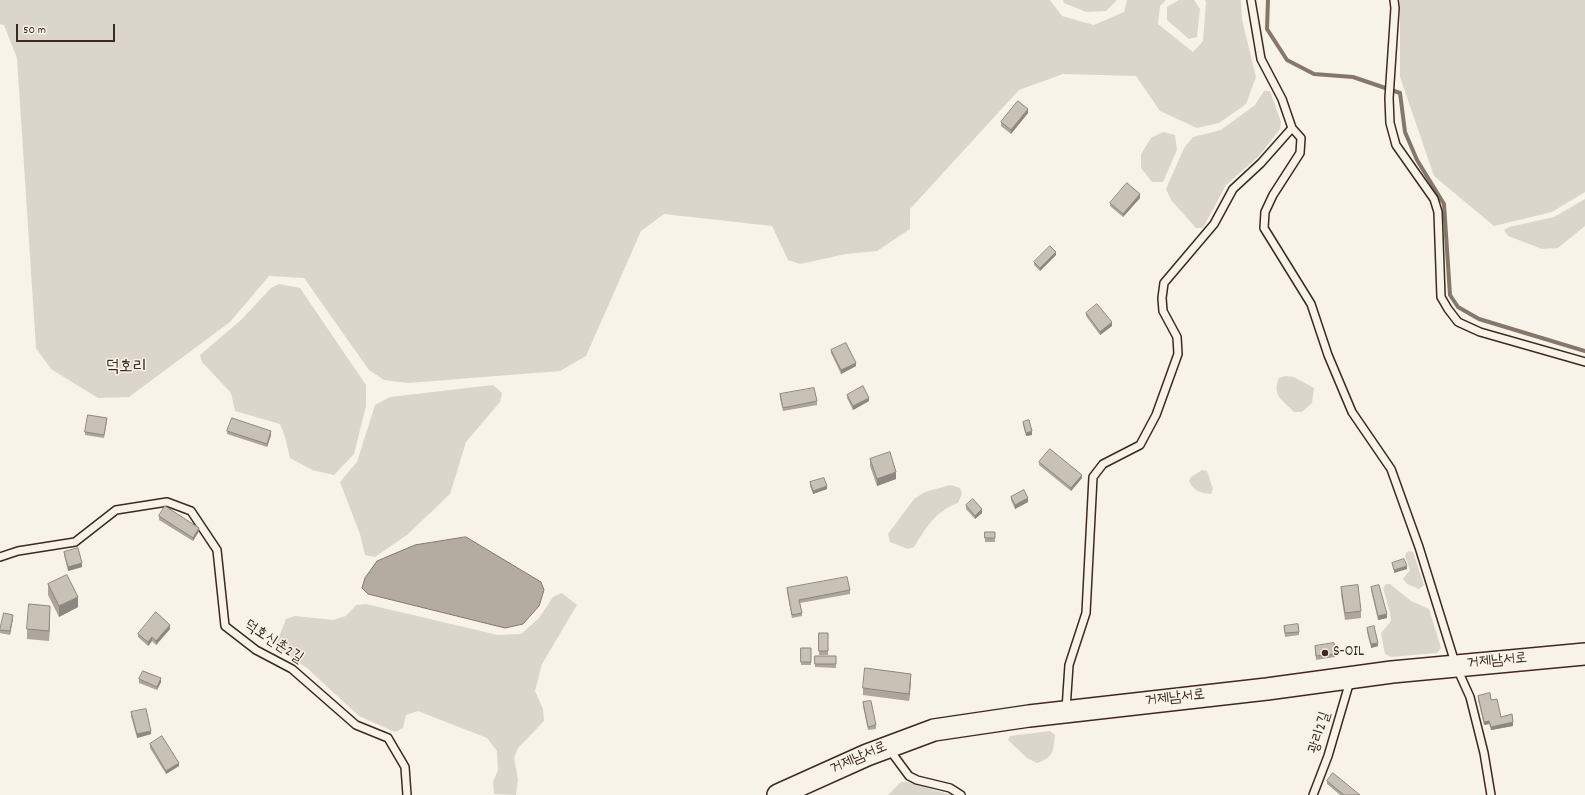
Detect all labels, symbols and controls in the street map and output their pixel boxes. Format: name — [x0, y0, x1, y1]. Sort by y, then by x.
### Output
scale bar — [18, 16, 117, 42]
text: 50 m — [23, 22, 46, 39]
district label: 덕호리 — [105, 359, 147, 379]
street label: 덕호신촌2길 — [240, 617, 306, 669]
place label: S-OIL — [1333, 644, 1364, 662]
marker: S-OIL — [1320, 648, 1330, 658]
street label: 거제남서로 — [1466, 650, 1528, 674]
street label: 거제남서로 — [1144, 687, 1206, 711]
street label: 광리2길 — [1306, 710, 1336, 756]
street label: 거제남서로 — [828, 739, 890, 779]

